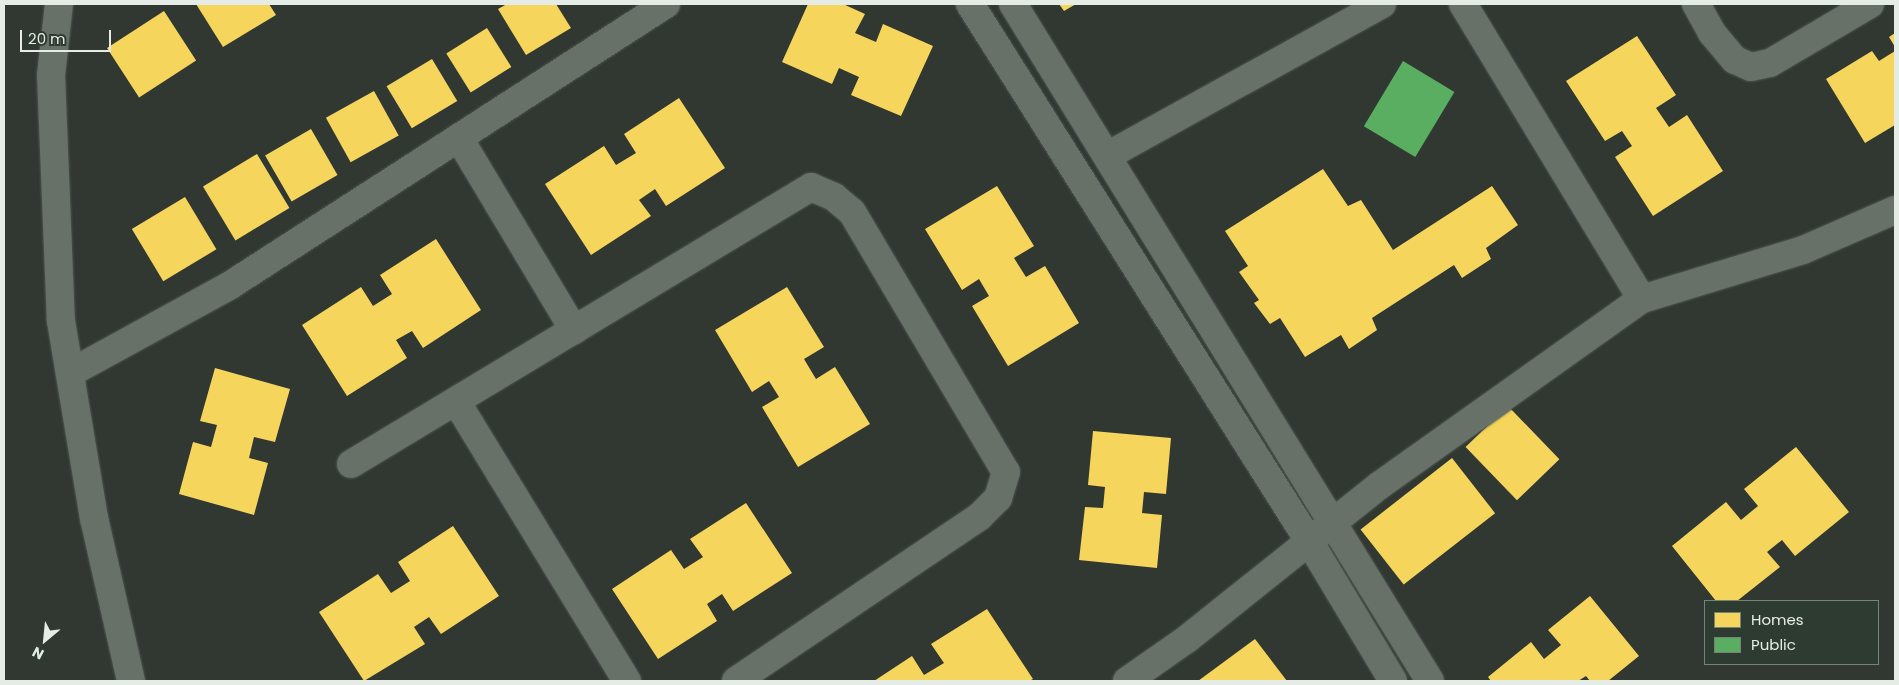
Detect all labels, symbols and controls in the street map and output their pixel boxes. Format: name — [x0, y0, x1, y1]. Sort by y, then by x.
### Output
scale bar — [22, 20, 114, 52]
text: 20 m — [28, 28, 66, 49]
legend — [1704, 600, 1879, 665]
text: Homes — [1751, 609, 1804, 630]
north arrow — [20, 615, 70, 665]
text: Public — [1751, 634, 1796, 655]
text: N — [29, 642, 47, 665]

